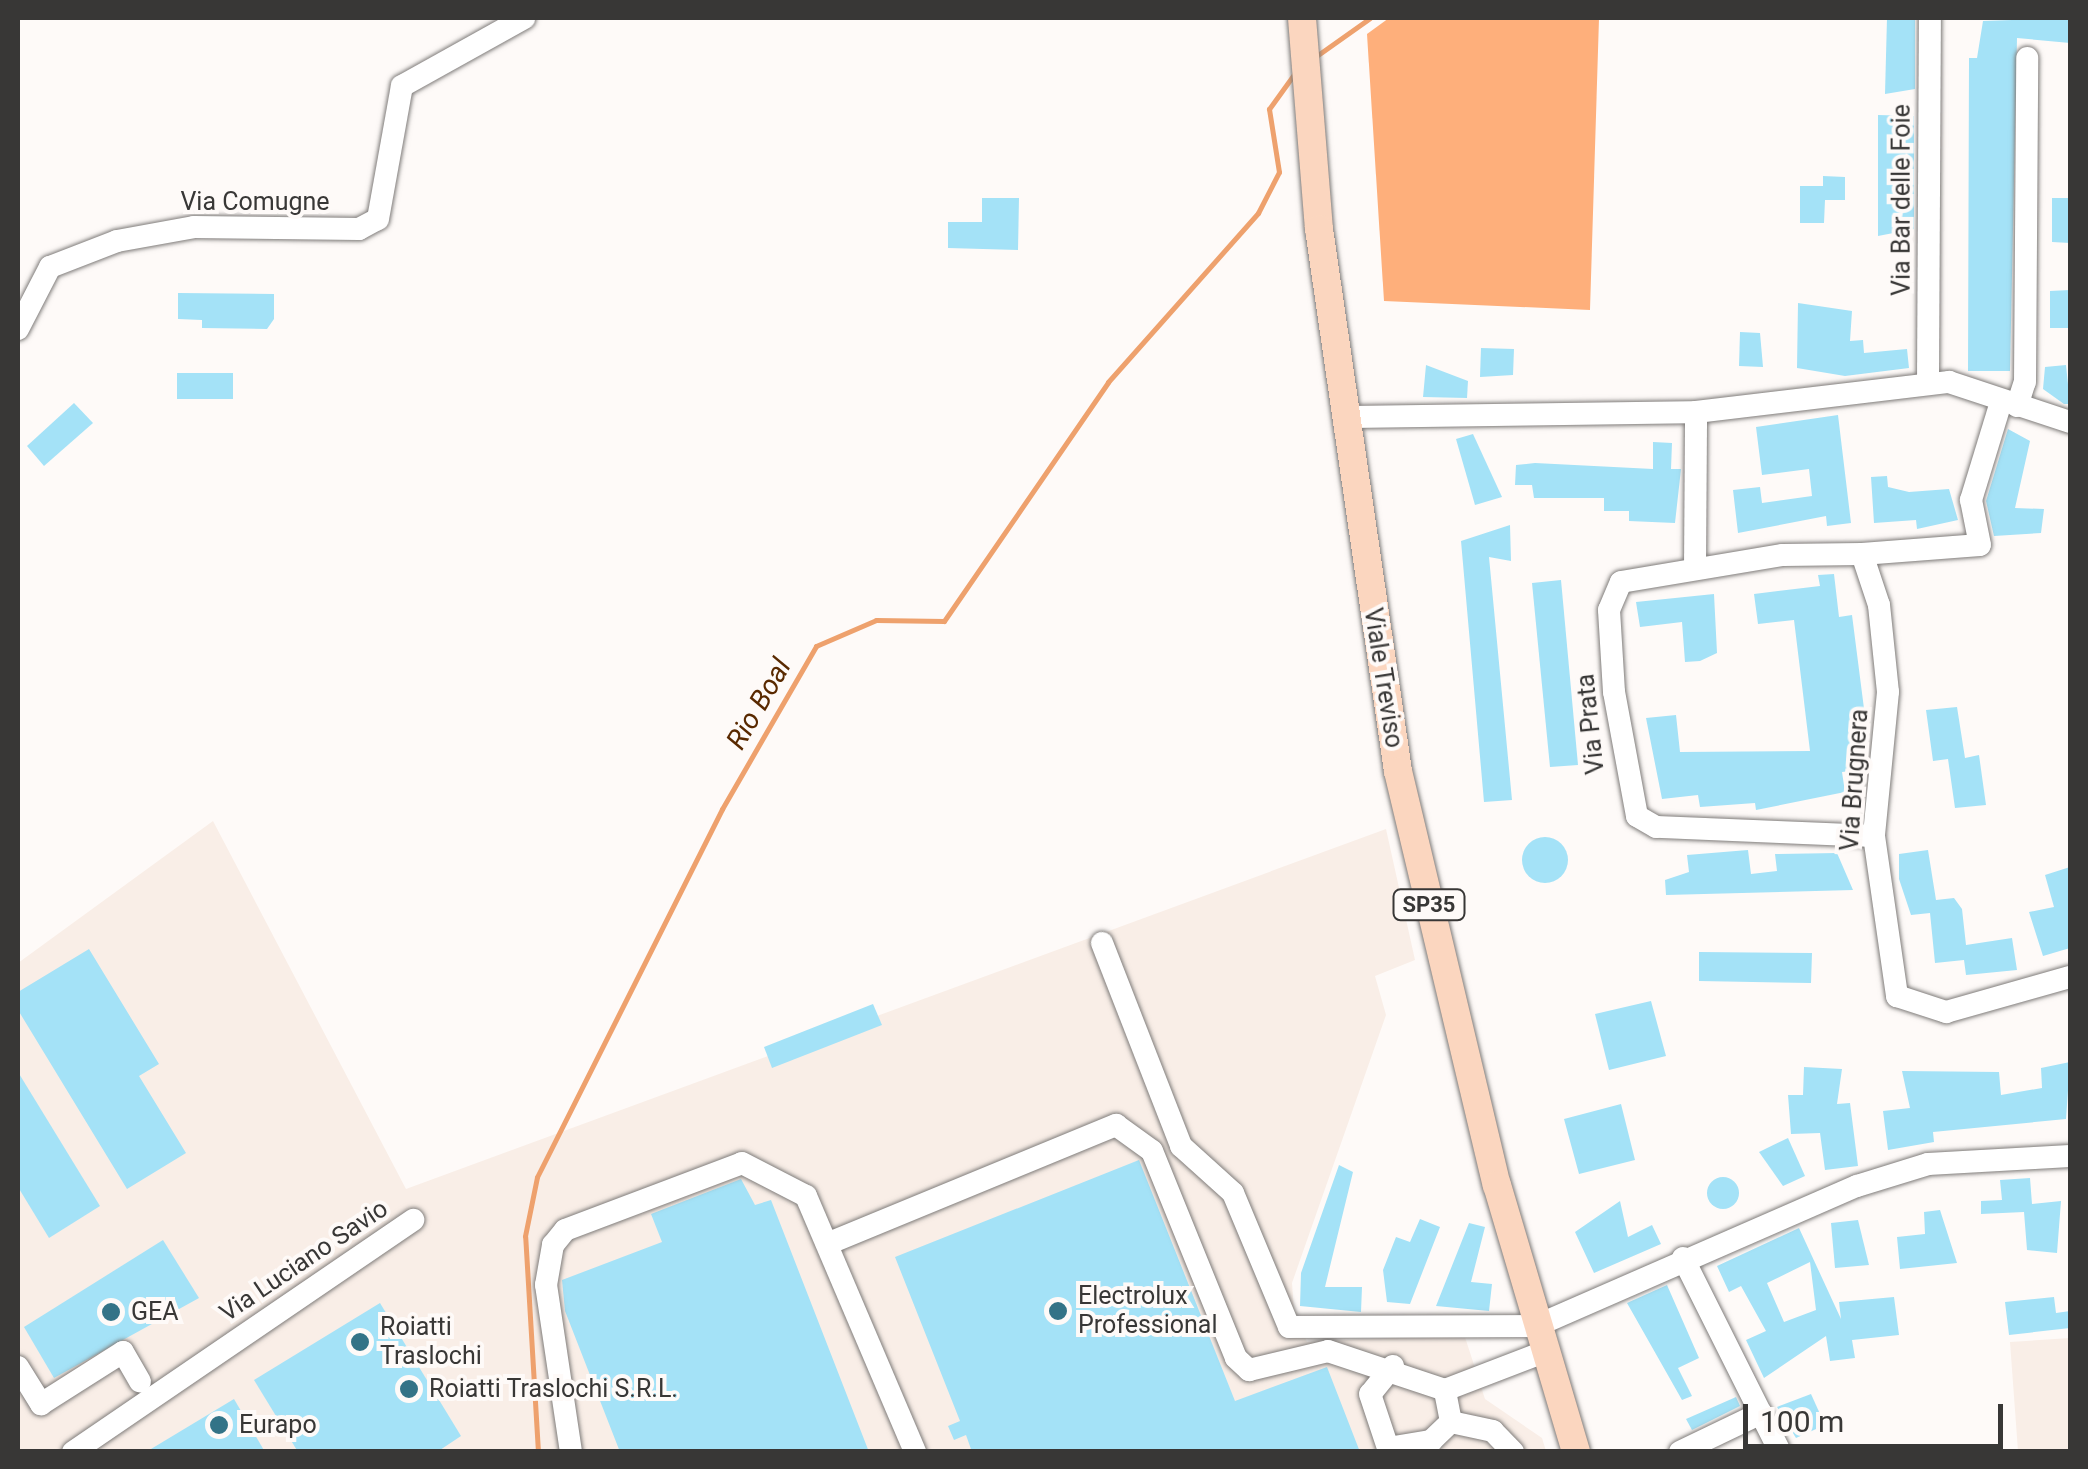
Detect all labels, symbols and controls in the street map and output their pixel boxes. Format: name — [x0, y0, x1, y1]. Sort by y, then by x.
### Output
street label: Via Bar delle Foie — [1887, 104, 1917, 296]
street label: Via Comugne — [180, 187, 330, 217]
street label: Viale Treviso — [1357, 606, 1409, 750]
water label: Rio Boal — [720, 653, 798, 755]
street label: Via Prata — [1571, 672, 1611, 776]
street label: Via Brugnera — [1835, 708, 1875, 852]
road number: SP35 — [1392, 888, 1466, 922]
street label: Via Luciano Savio — [214, 1194, 394, 1328]
place label: Electrolux Professional — [1078, 1282, 1218, 1341]
place label: GEA — [131, 1297, 179, 1327]
marker: Electrolux Professional — [1047, 1300, 1069, 1322]
marker: GEA — [100, 1301, 122, 1323]
place label: Roiatti Traslochi — [380, 1313, 482, 1372]
marker: Roiatti Traslochi — [349, 1331, 371, 1353]
place label: Roiatti Traslochi S.R.L. — [429, 1374, 678, 1404]
marker: Roiatti Traslochi S.R.L. — [398, 1378, 420, 1400]
scale bar — [1748, 1384, 2008, 1446]
text: 100 m — [1760, 1404, 1844, 1439]
place label: Eurapo — [239, 1410, 317, 1440]
marker: Eurapo — [208, 1414, 230, 1436]

